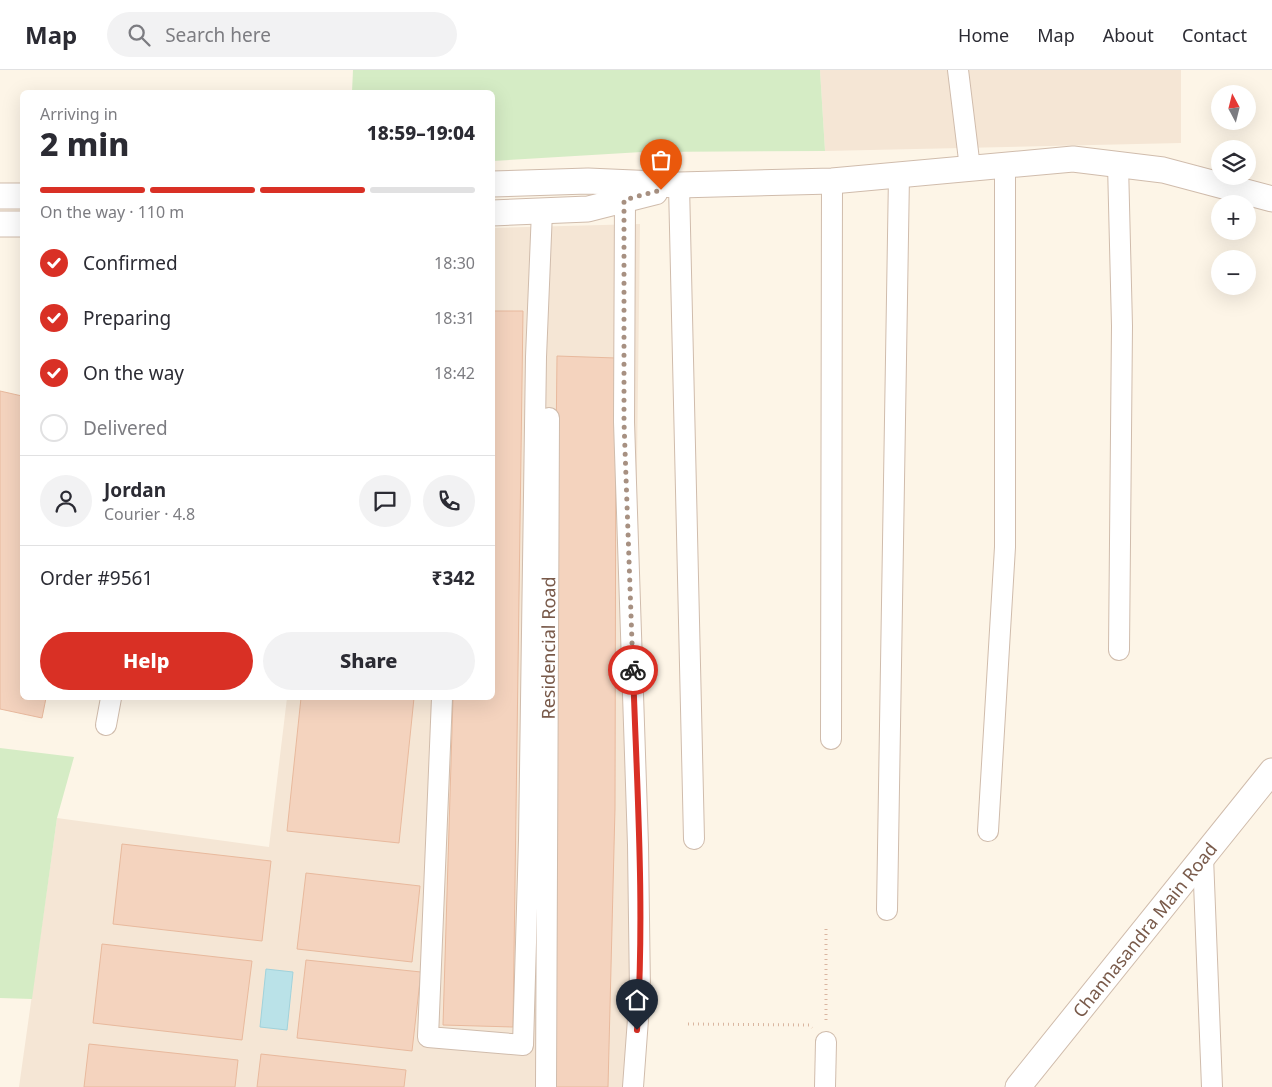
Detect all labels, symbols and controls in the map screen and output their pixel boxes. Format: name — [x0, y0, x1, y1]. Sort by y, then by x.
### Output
search box — [107, 12, 457, 57]
text: Map — [25, 18, 77, 51]
icon: search — [125, 21, 153, 49]
text: Search here — [165, 22, 271, 48]
text: Home — [958, 23, 1009, 47]
text: Map — [1037, 23, 1075, 47]
text: About — [1103, 23, 1154, 47]
text: Contact — [1182, 23, 1247, 47]
north arrow — [1211, 85, 1256, 130]
map controls — [1211, 85, 1256, 295]
text: Arriving in — [40, 103, 118, 125]
text: 18:59–19:04 — [367, 120, 475, 146]
text: 2 min — [40, 122, 129, 165]
pin — [640, 139, 682, 190]
button: layers — [1211, 140, 1256, 185]
icon: bag — [647, 146, 675, 174]
button: + — [1211, 195, 1256, 240]
text: On the way · 110 m — [40, 201, 184, 223]
icon: check — [40, 249, 68, 277]
text: Confirmed — [83, 250, 178, 276]
button: − — [1211, 250, 1256, 295]
text: 18:30 — [434, 252, 475, 274]
icon: check — [40, 304, 68, 332]
text: Preparing — [83, 305, 171, 331]
text: 18:31 — [434, 307, 475, 329]
icon: check — [40, 359, 68, 387]
text: On the way — [83, 360, 184, 386]
text: 18:42 — [434, 362, 475, 384]
text: Delivered — [83, 415, 168, 441]
button: person — [40, 475, 92, 527]
button: chat — [359, 475, 411, 527]
button: phone — [423, 475, 475, 527]
text: Jordan — [104, 477, 166, 503]
text: Courier · 4.8 — [104, 503, 195, 525]
text: Order #9561 — [40, 565, 153, 591]
text: ₹342 — [432, 565, 475, 591]
street label: Residencial Road — [536, 576, 560, 720]
button: Help — [40, 632, 253, 690]
button: Share — [263, 632, 475, 690]
courier — [608, 645, 658, 695]
icon: bike — [619, 656, 647, 684]
street label: Channasandra Main Road — [1067, 837, 1222, 1022]
pin — [616, 979, 658, 1030]
icon: home — [623, 986, 651, 1014]

